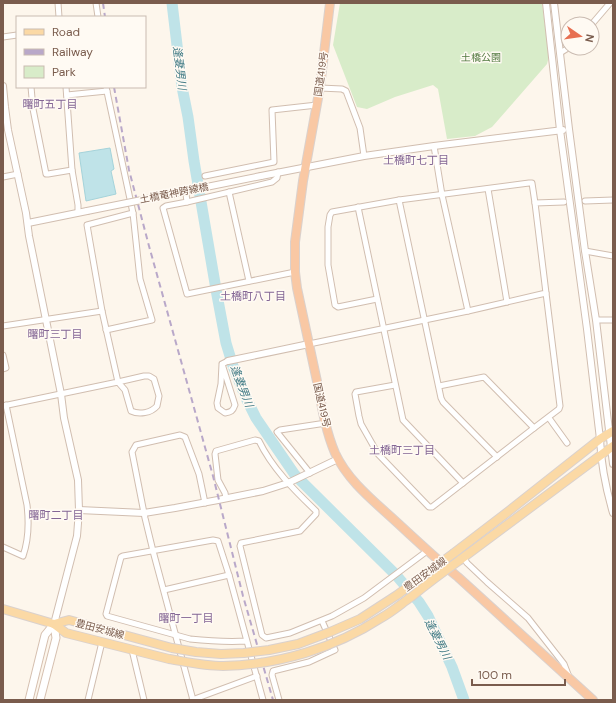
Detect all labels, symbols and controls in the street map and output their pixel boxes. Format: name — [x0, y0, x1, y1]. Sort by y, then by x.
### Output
legend — [16, 16, 146, 88]
north arrow — [560, 16, 600, 56]
text: Road — [52, 24, 80, 40]
text: N — [582, 33, 597, 44]
text: Railway — [52, 44, 93, 60]
water label: 逢妻男川 — [170, 45, 190, 92]
street label: 国道419号 — [311, 51, 331, 97]
park label: 土橋公園 — [461, 51, 501, 64]
text: Park — [52, 64, 76, 80]
district label: 曙町五丁目 — [23, 97, 78, 111]
district label: 土橋町七丁目 — [383, 153, 449, 167]
street label: 土橋竜神跨線橋 — [138, 180, 210, 206]
district label: 土橋町八丁目 — [220, 289, 286, 303]
district label: 曙町三丁目 — [28, 327, 83, 341]
water label: 逢妻男川 — [228, 363, 257, 410]
street label: 国道419号 — [311, 381, 333, 429]
district label: 土橋町三丁目 — [369, 443, 435, 457]
district label: 曙町二丁目 — [29, 508, 84, 522]
street label: 豊田安城線 — [401, 554, 449, 594]
district label: 曙町一丁目 — [159, 611, 214, 625]
street label: 豊田安城線 — [74, 616, 126, 642]
water label: 逢妻男川 — [422, 616, 455, 663]
scale bar — [472, 661, 565, 687]
text: 100 m — [478, 667, 512, 683]

